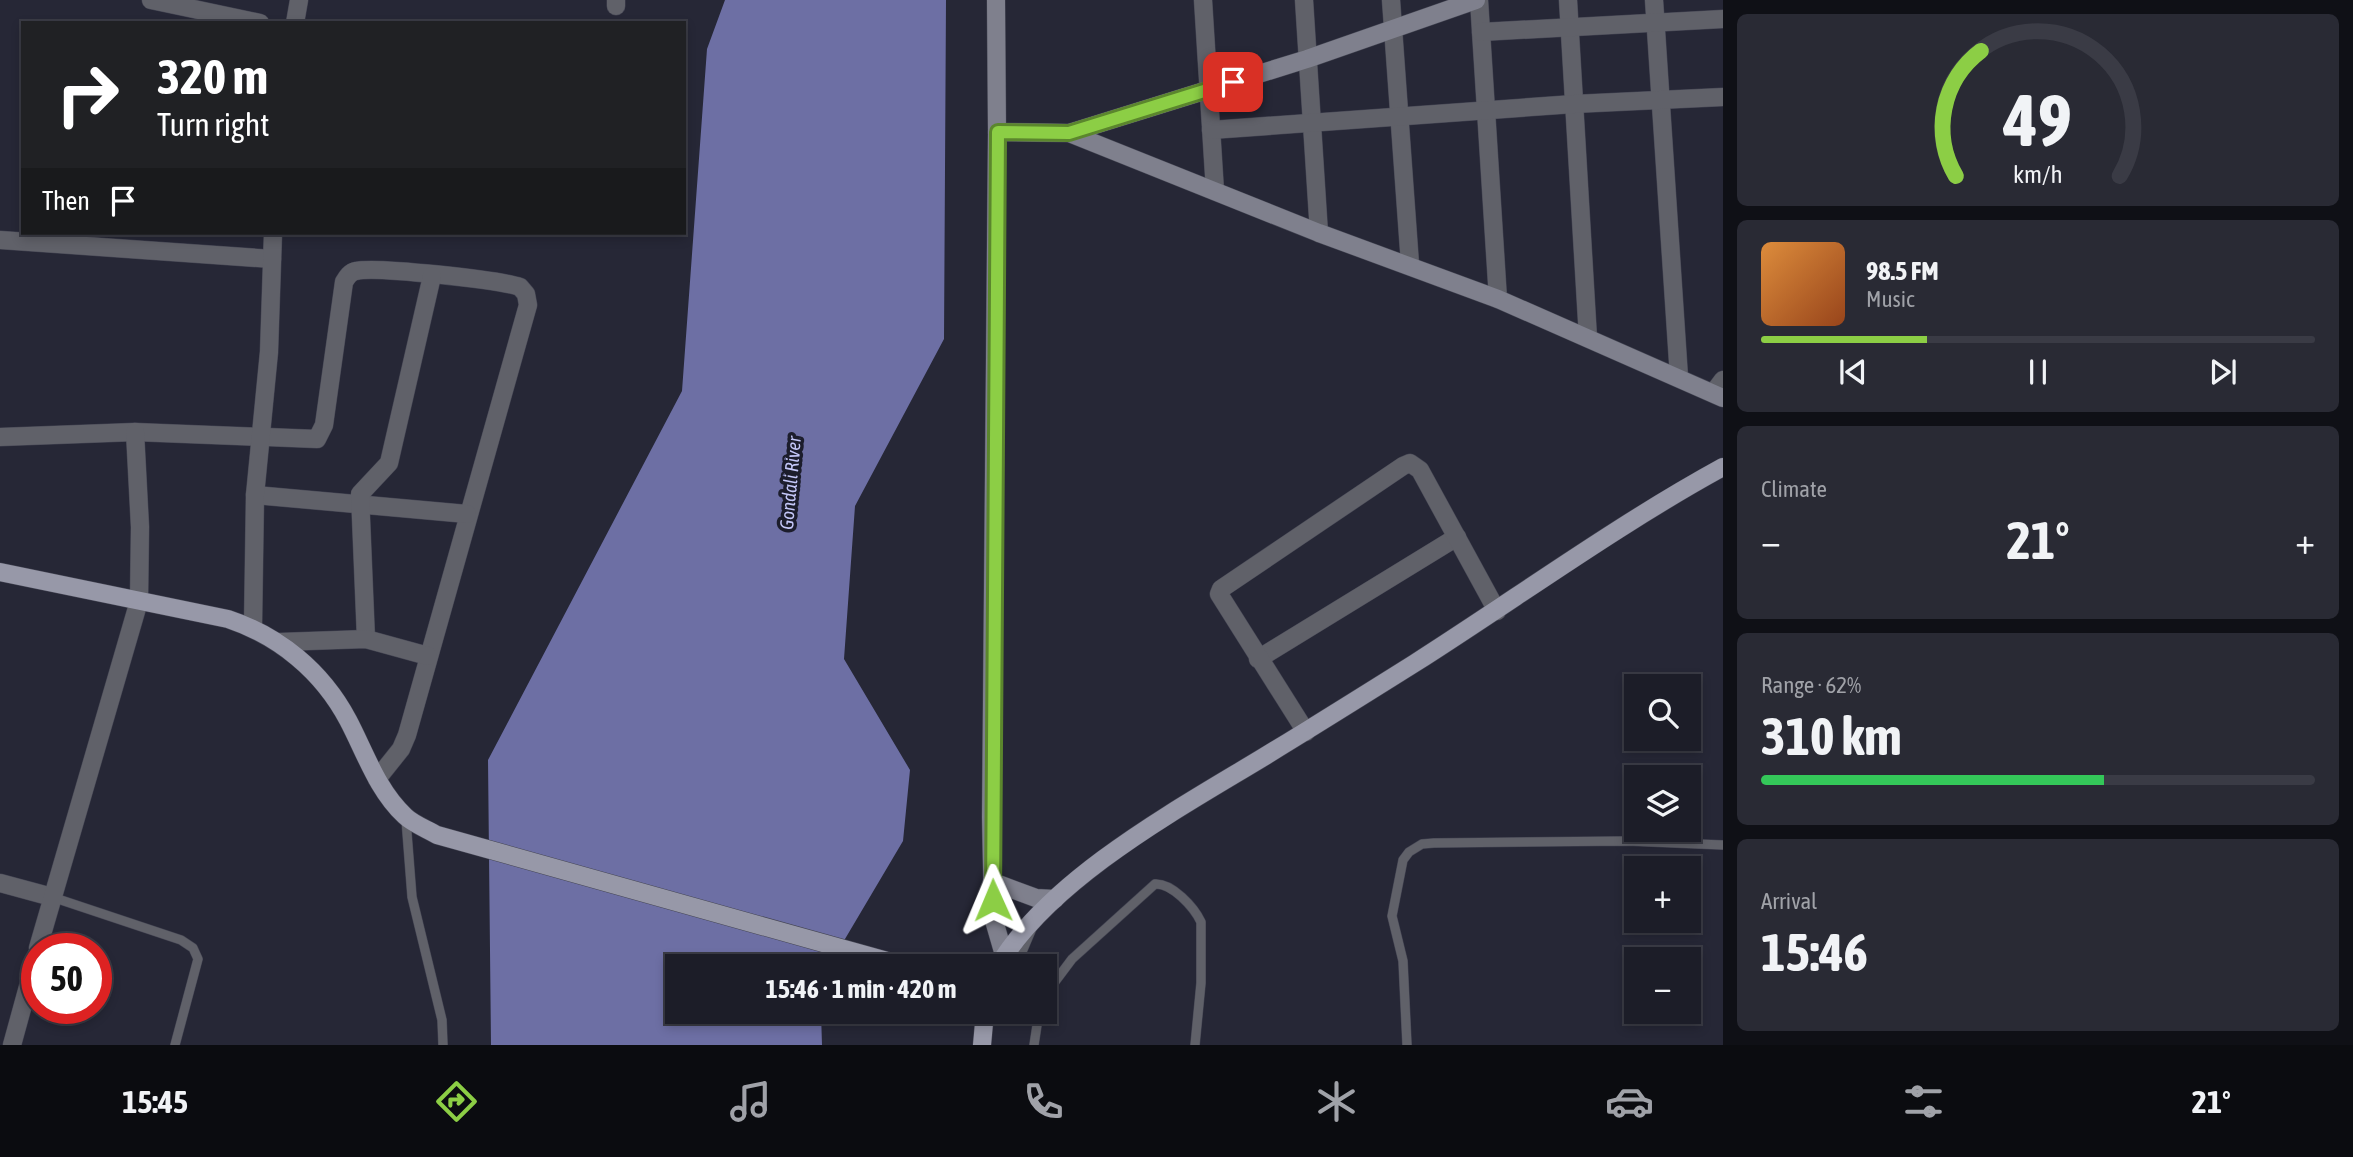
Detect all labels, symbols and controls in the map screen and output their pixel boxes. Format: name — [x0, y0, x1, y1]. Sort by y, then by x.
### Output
text: 320 m — [157, 48, 268, 104]
icon: right — [42, 49, 133, 140]
pin — [1203, 52, 1263, 112]
icon: arrive — [1214, 63, 1252, 101]
text: 49 — [2003, 78, 2072, 161]
text: Turn right — [157, 106, 270, 143]
text: km/h — [2013, 160, 2063, 188]
icon: arrive — [104, 182, 142, 220]
text: Then — [42, 186, 90, 216]
text: 98.5 FM — [1866, 256, 1939, 286]
text: Music — [1866, 286, 1914, 312]
icon: previous — [1834, 353, 1872, 391]
icon: pause — [2019, 353, 2057, 391]
icon: next — [2204, 353, 2242, 391]
water label: Gondali River — [775, 434, 805, 531]
text: Climate — [1761, 476, 1827, 502]
text: 21° — [2006, 510, 2070, 570]
text: − — [1761, 519, 1781, 562]
text: + — [2295, 519, 2315, 562]
text: Range · 62% — [1761, 672, 1861, 698]
map controls — [1624, 674, 1701, 1024]
button: search — [1624, 674, 1701, 751]
text: 310 km — [1761, 706, 1902, 766]
button: layers — [1624, 765, 1701, 842]
button: + — [1624, 856, 1701, 933]
position arrow — [956, 863, 1030, 937]
text: Arrival — [1761, 888, 1817, 914]
text: 15:46 — [1761, 922, 1868, 982]
speed limit sign: 50 — [21, 933, 112, 1024]
button: − — [1624, 947, 1701, 1024]
text: 15:46 · 1 min · 420 m — [766, 974, 956, 1004]
icon: directions — [432, 1077, 481, 1126]
icon: music — [726, 1077, 775, 1126]
icon: phone — [1019, 1077, 1068, 1126]
icon: climate — [1312, 1077, 1361, 1126]
icon: car — [1605, 1077, 1654, 1126]
icon: filters — [1899, 1077, 1948, 1126]
text: 15:45 — [122, 1083, 188, 1120]
text: 21° — [2192, 1083, 2231, 1120]

